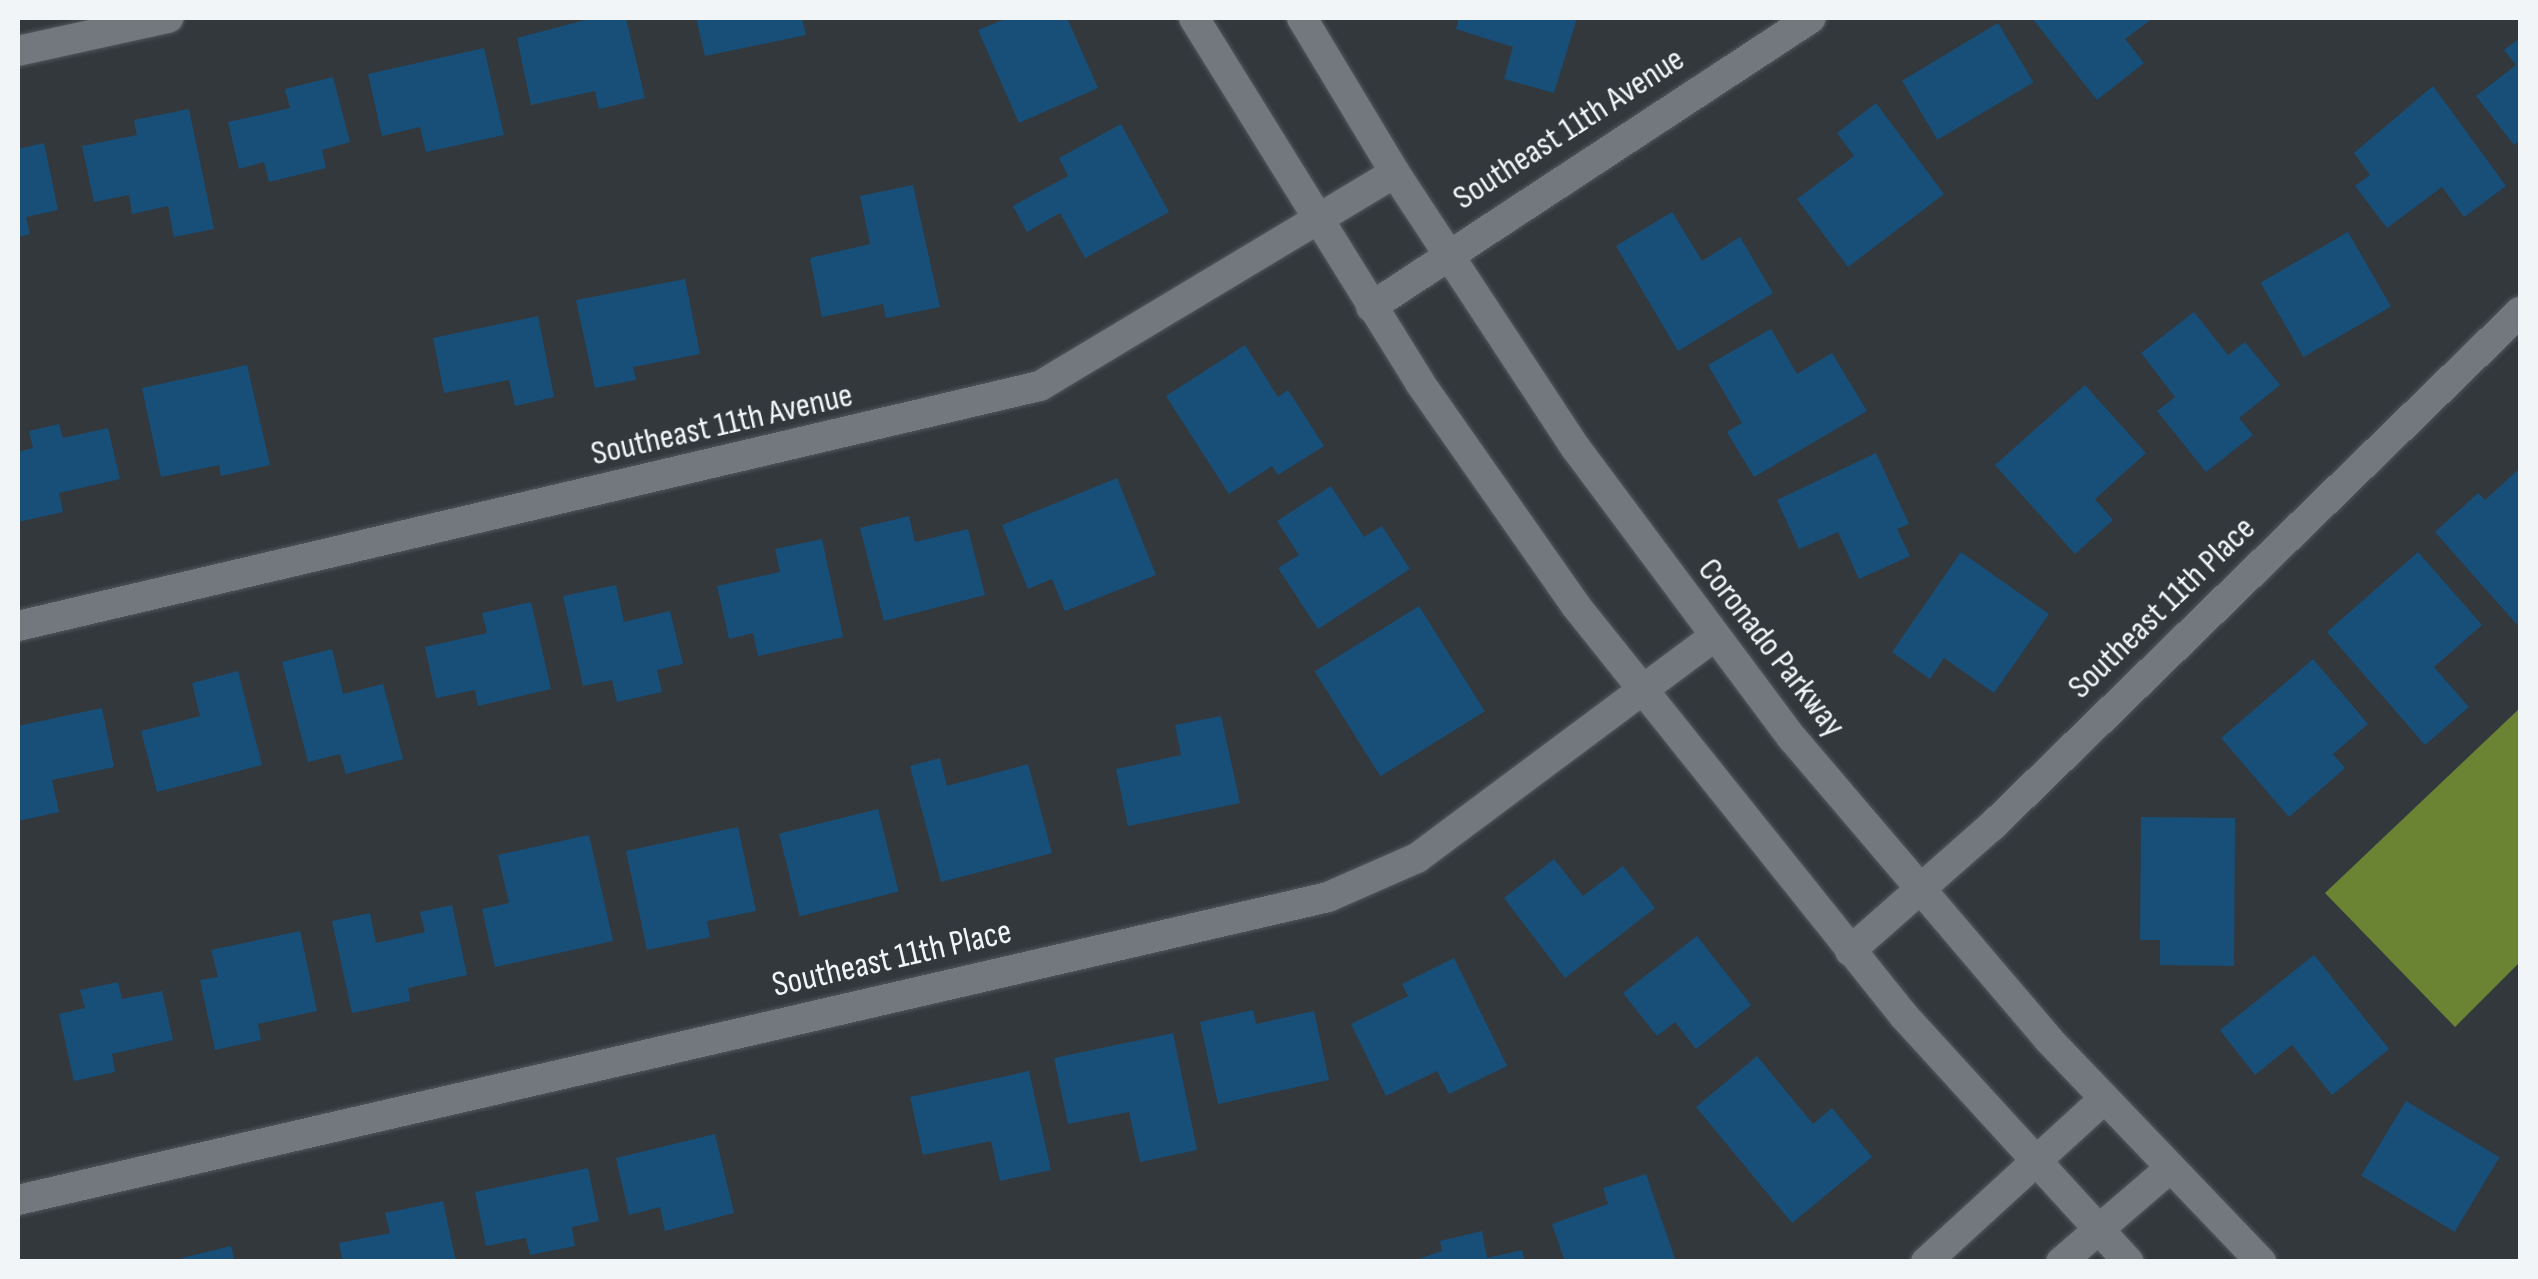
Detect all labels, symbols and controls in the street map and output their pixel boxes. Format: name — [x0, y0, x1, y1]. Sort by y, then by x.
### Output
street label: Southeast 11th Avenue — [1446, 39, 1692, 219]
street label: Southeast 11th Avenue — [587, 374, 857, 476]
street label: Southeast 11th Place — [2060, 508, 2264, 708]
street label: Coronado Parkway — [1688, 550, 1854, 746]
street label: Southeast 11th Place — [768, 911, 1016, 1007]

